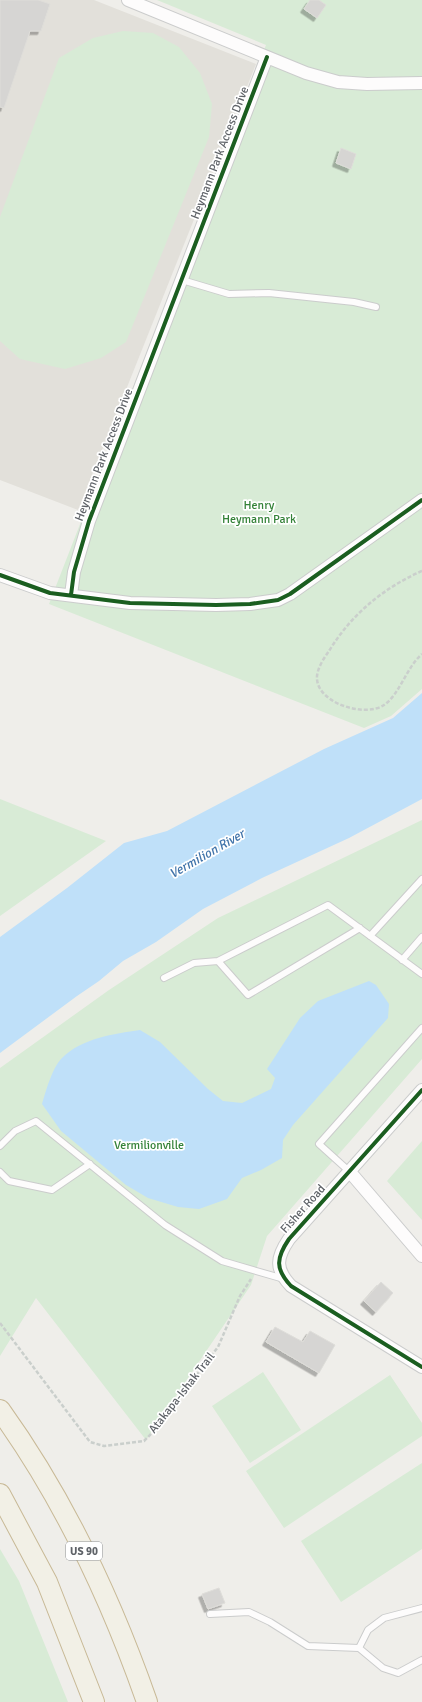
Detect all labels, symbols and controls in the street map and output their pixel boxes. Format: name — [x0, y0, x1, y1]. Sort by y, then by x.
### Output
street label: Heymann Park Access Drive — [188, 84, 252, 222]
street label: Heymann Park Access Drive — [72, 386, 136, 524]
park label: Henry Heymann Park — [222, 498, 296, 527]
water label: Vermilion River — [167, 825, 249, 882]
park label: Vermilionville — [114, 1138, 184, 1153]
street label: Fisher Road — [277, 1182, 329, 1236]
street label: Atakapa-Ishak Trail — [146, 1349, 219, 1437]
road number: US 90 — [66, 1542, 102, 1560]

